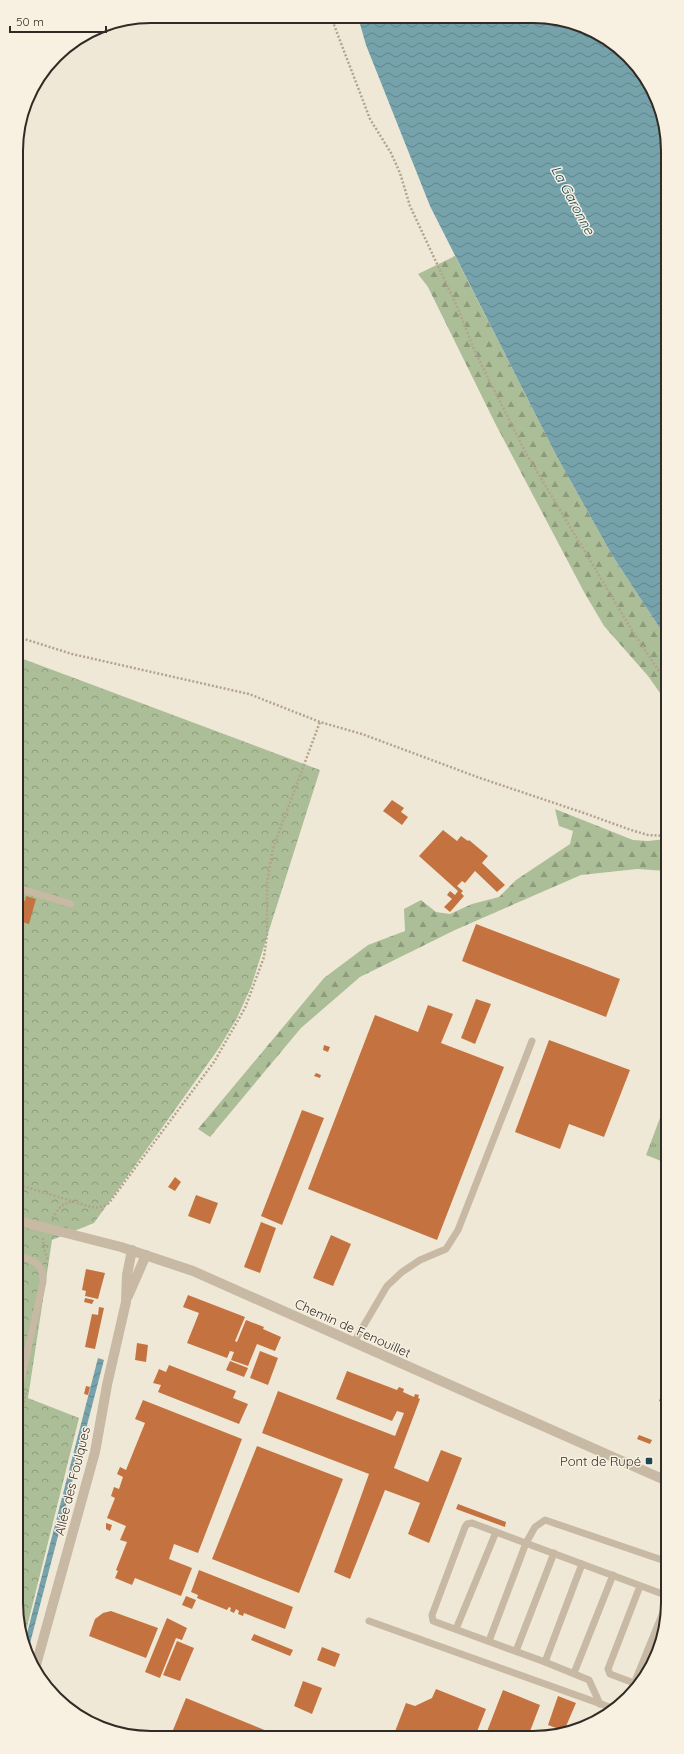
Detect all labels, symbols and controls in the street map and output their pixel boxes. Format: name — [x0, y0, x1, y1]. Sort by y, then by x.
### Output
scale bar — [10, 8, 106, 34]
text: 50 m — [16, 14, 44, 29]
water label: La Garonne — [547, 162, 599, 239]
street label: Chemin de Fenouillet — [292, 1295, 414, 1361]
street label: Allée des Foulques — [51, 1425, 93, 1537]
place label: Pont de Rupé — [560, 1453, 641, 1469]
marker: Pont de Rupé — [644, 1456, 654, 1466]

